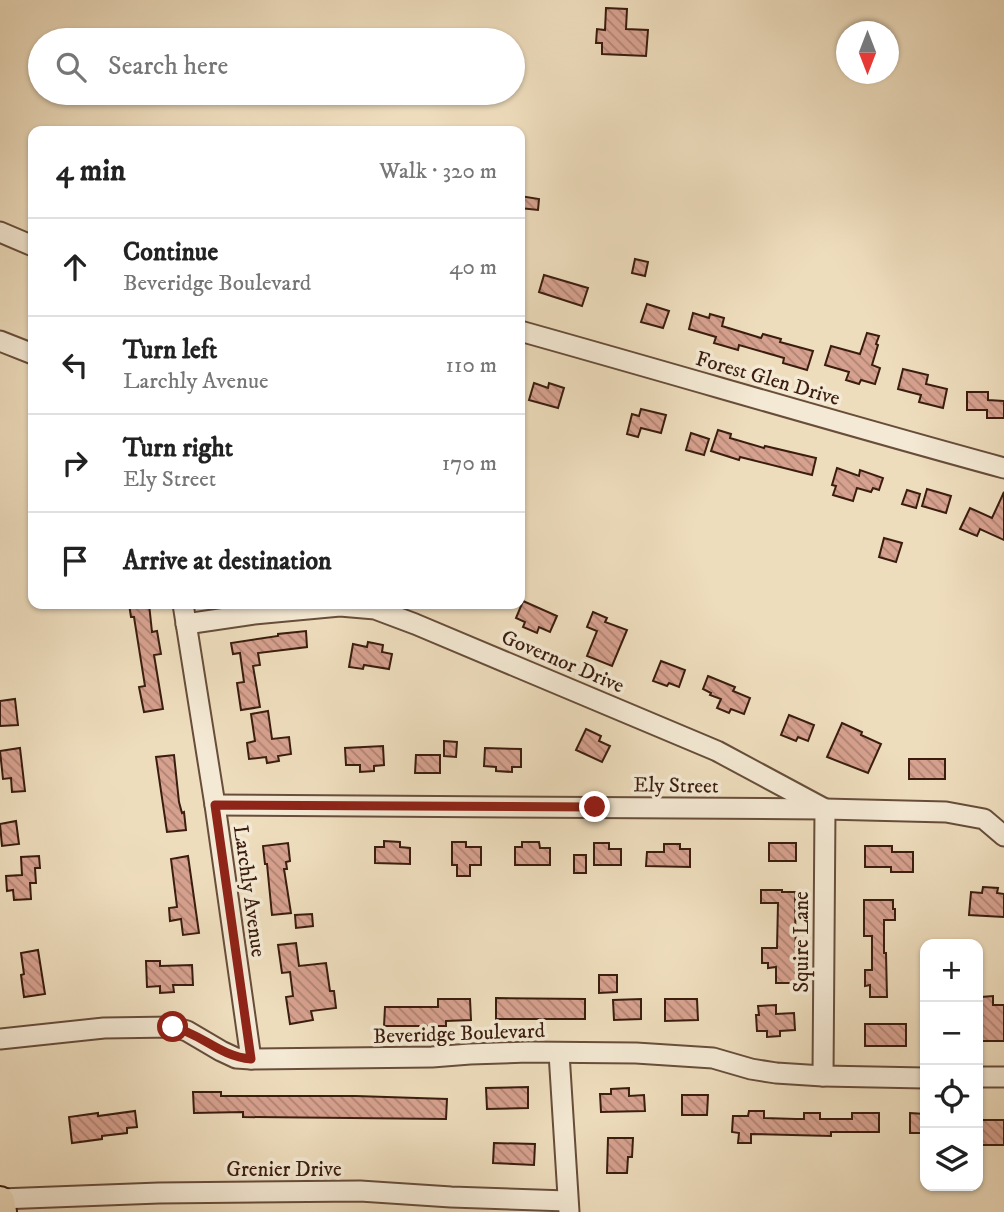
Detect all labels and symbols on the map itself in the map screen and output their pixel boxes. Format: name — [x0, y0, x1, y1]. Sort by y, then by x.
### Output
north arrow — [836, 21, 899, 84]
street label: Forest Glen Drive — [693, 346, 843, 412]
street label: Governor Drive — [497, 624, 628, 700]
street label: Ely Street — [633, 772, 719, 800]
route end — [579, 791, 610, 822]
street label: Larchly Avenue — [227, 824, 271, 959]
street label: Squire Lane — [789, 891, 815, 993]
route start — [157, 1011, 188, 1042]
street label: Beveridge Boulevard — [373, 1018, 546, 1050]
street label: Grenier Drive — [226, 1157, 342, 1183]

